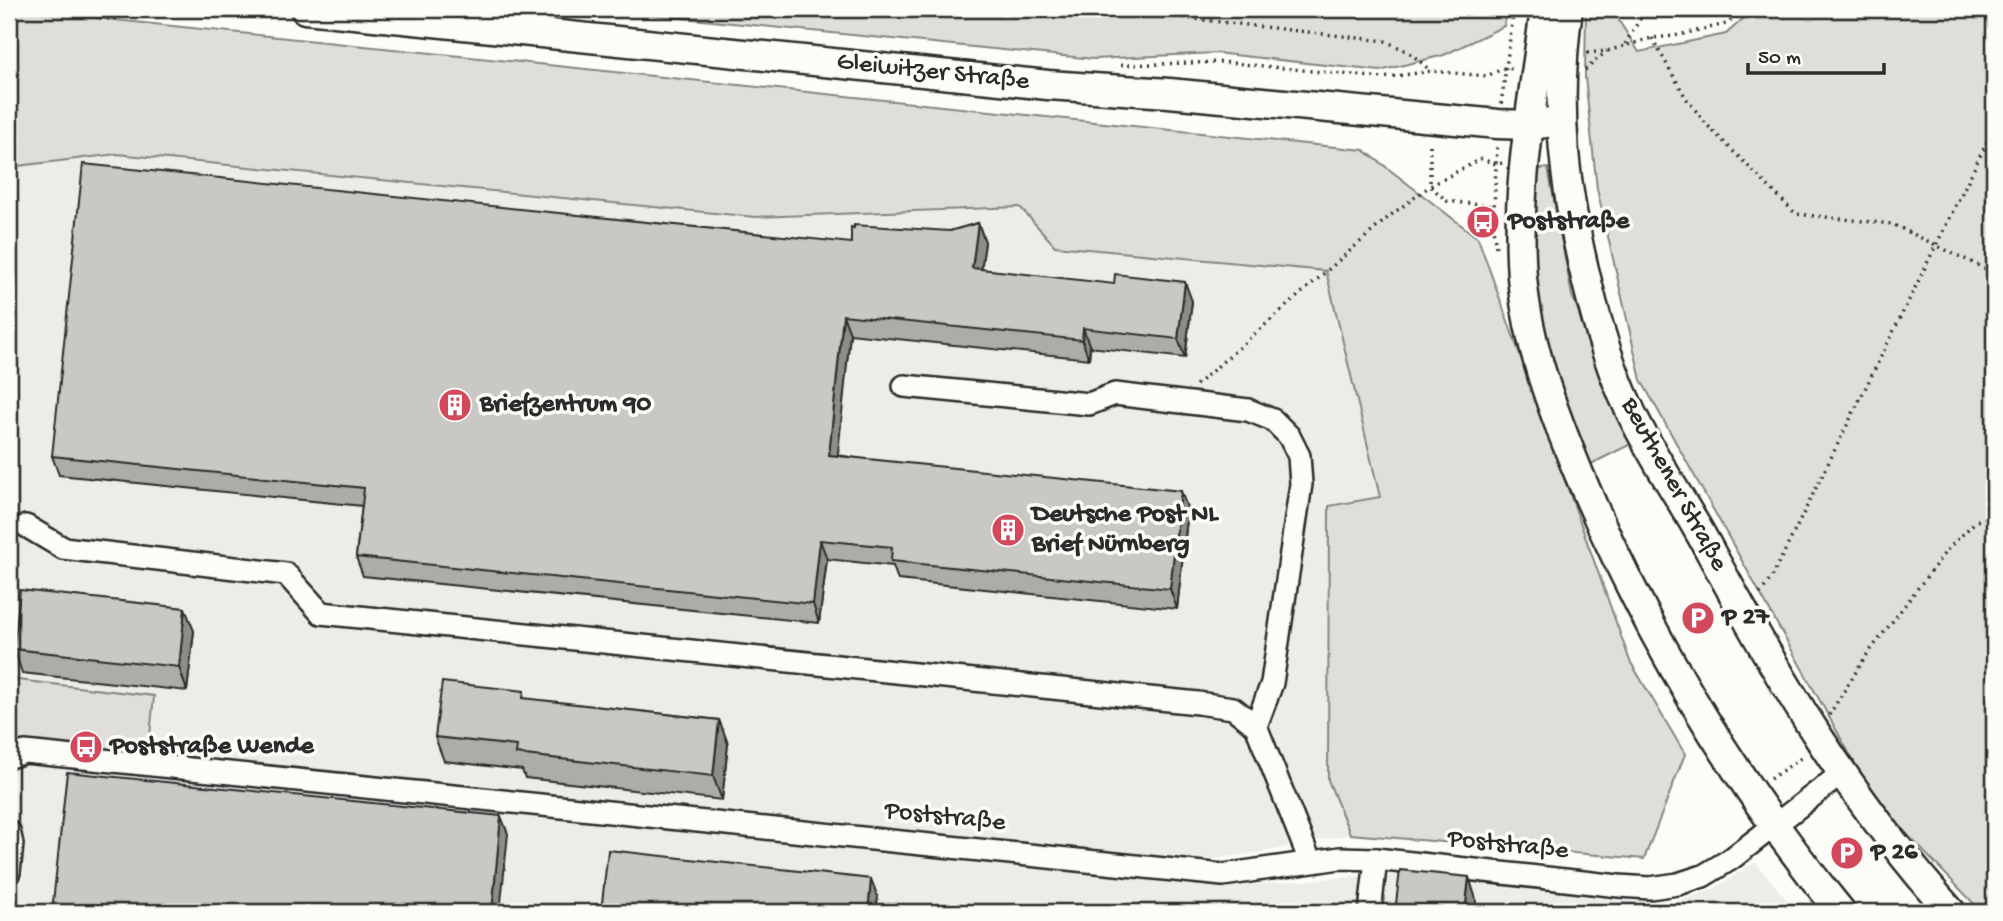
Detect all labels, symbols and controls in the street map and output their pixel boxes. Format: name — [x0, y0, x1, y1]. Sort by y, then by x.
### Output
scale bar — [1748, 32, 1884, 76]
street label: Gleiwitzer Straße — [835, 47, 1031, 99]
text: 50 m — [1758, 47, 1801, 72]
bus stop icon: Poststraße — [1464, 203, 1502, 241]
place label: Poststraße — [1506, 207, 1631, 238]
building icon: Briefzentrum 90 — [436, 386, 474, 424]
place label: Briefzentrum 90 — [479, 390, 651, 421]
street label: Beuthener Straße — [1612, 392, 1734, 578]
place label: Deutsche Post NL Brief Nürnberg — [1030, 500, 1219, 561]
building icon: Deutsche Post NL Brief Nürnberg — [989, 511, 1027, 549]
parking icon: P 27 — [1679, 599, 1717, 637]
place label: P 27 — [1720, 603, 1770, 634]
bus stop icon: Poststraße Wende — [67, 728, 105, 766]
place label: Poststraße Wende — [108, 732, 315, 763]
street label: Poststraße — [882, 796, 1007, 840]
street label: Poststraße — [1445, 824, 1570, 868]
parking icon: P 26 — [1828, 834, 1866, 872]
place label: P 26 — [1869, 838, 1918, 869]

